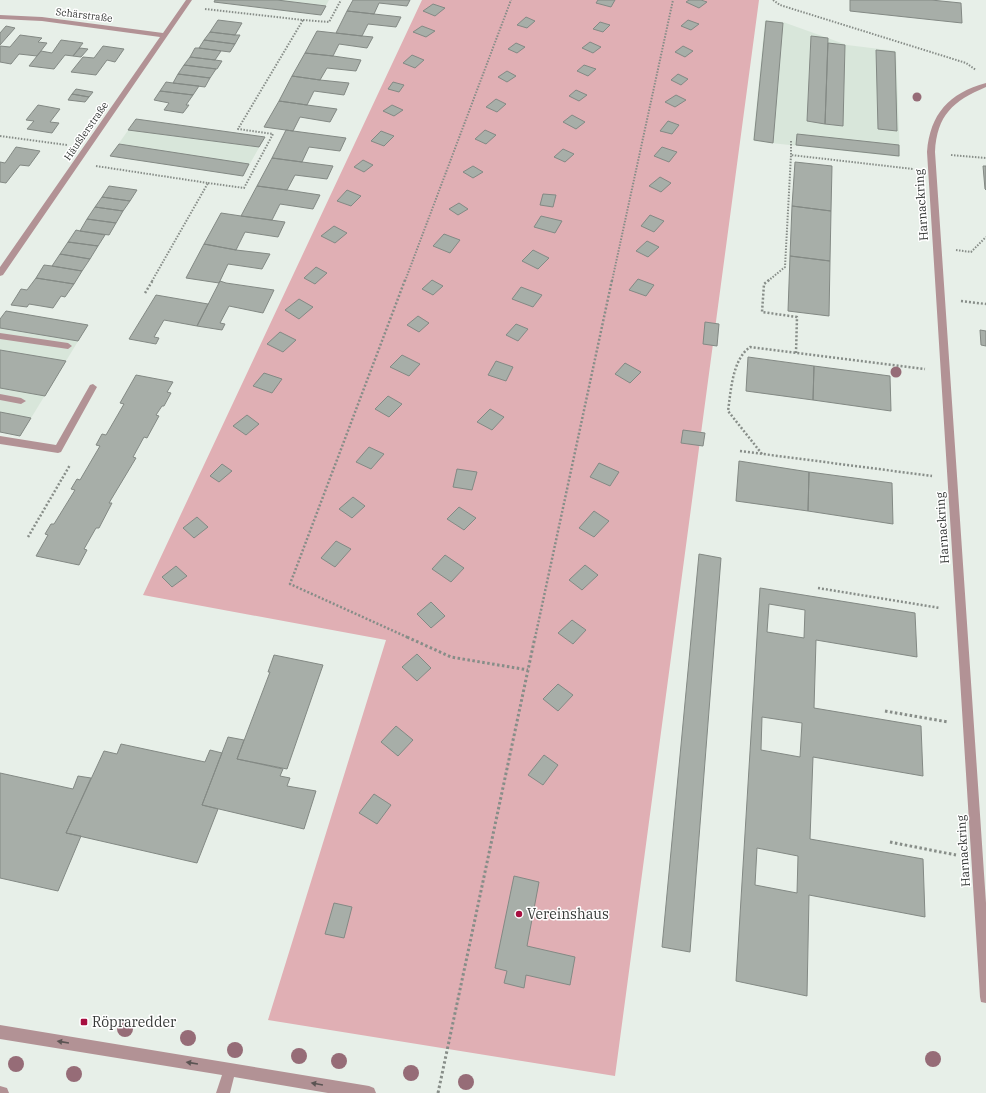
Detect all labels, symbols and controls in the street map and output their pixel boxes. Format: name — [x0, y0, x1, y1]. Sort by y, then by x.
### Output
street label: Schärstraße — [55, 5, 113, 25]
street label: Häußlerstraße — [61, 99, 111, 163]
street label: Harnackring — [911, 168, 931, 241]
street label: Harnackring — [932, 491, 952, 564]
street label: Harnackring — [953, 814, 973, 887]
place label: Vereinshaus — [527, 905, 609, 923]
marker: Vereinshaus — [514, 909, 524, 919]
place label: Röpraredder — [92, 1013, 177, 1031]
marker: Röpraredder — [79, 1017, 89, 1027]
one-way arrow — [57, 1039, 69, 1045]
one-way arrow — [185, 1060, 198, 1066]
one-way arrow — [311, 1081, 323, 1087]

